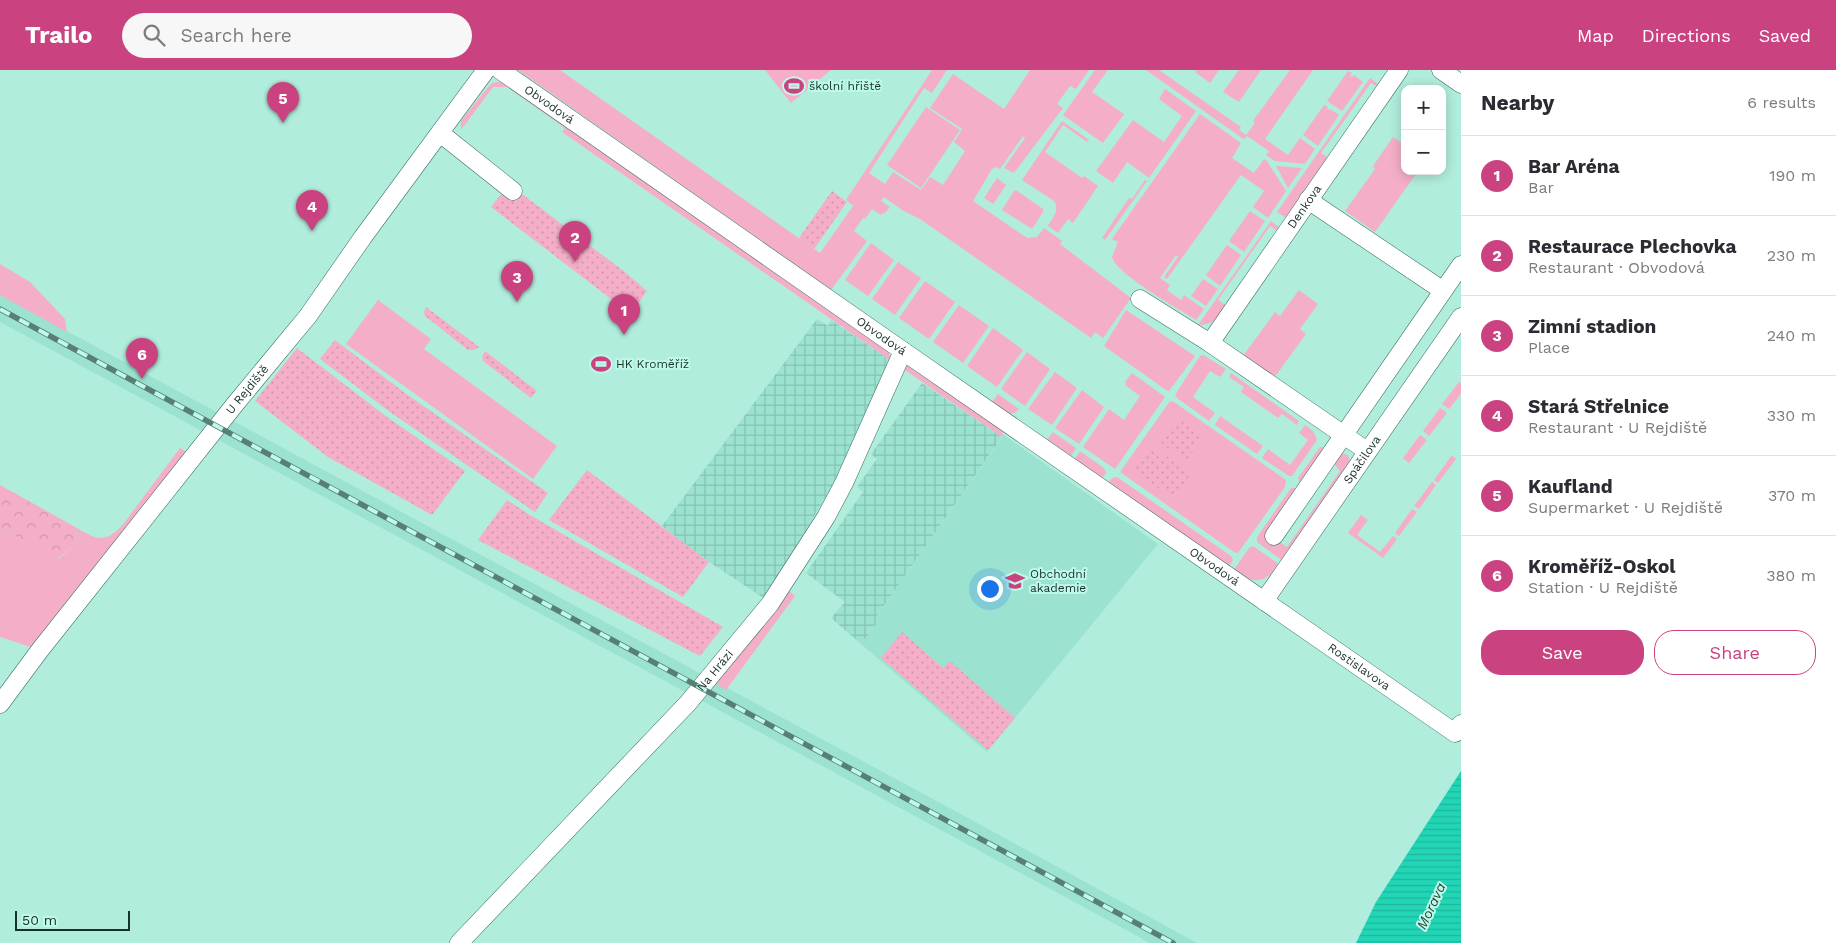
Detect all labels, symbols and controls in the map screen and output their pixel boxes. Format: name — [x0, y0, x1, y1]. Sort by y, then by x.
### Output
search box — [122, 13, 472, 58]
text: Trailo — [25, 21, 92, 49]
icon: search — [140, 21, 168, 49]
text: Search here — [180, 24, 292, 47]
text: Map — [1577, 25, 1614, 46]
text: Directions — [1642, 25, 1731, 46]
text: Saved — [1759, 25, 1811, 46]
sports icon: školní hřiště — [783, 75, 805, 97]
place label: školní hřiště — [809, 79, 881, 93]
pin: 5 — [267, 82, 299, 123]
street label: Obvodová — [522, 82, 577, 127]
map controls — [1401, 85, 1446, 175]
button: + — [1401, 85, 1446, 130]
text: Nearby — [1481, 90, 1554, 115]
text: 6 results — [1747, 93, 1816, 112]
button: − — [1401, 130, 1446, 175]
text: Bar Aréna — [1528, 155, 1620, 178]
text: 1 — [1494, 166, 1500, 185]
text: 190 m — [1769, 166, 1816, 185]
text: Bar — [1528, 178, 1554, 197]
street label: Denkova — [1285, 182, 1325, 231]
pin: 4 — [296, 190, 328, 231]
pin: 2 — [559, 221, 591, 262]
text: Restaurace Plechovka — [1528, 235, 1737, 258]
text: 2 — [1492, 246, 1502, 265]
text: 230 m — [1767, 246, 1816, 265]
text: Restaurant · Obvodová — [1528, 258, 1705, 277]
pin: 3 — [501, 261, 533, 302]
pin: 1 — [608, 294, 640, 335]
street label: Obvodová — [854, 314, 909, 358]
text: Zimní stadion — [1528, 315, 1656, 338]
text: 3 — [1492, 326, 1502, 345]
text: 240 m — [1767, 326, 1816, 345]
pin: 6 — [126, 338, 158, 379]
text: Place — [1528, 338, 1570, 357]
sports icon: HK Kroměříž — [590, 353, 612, 375]
place label: HK Kroměříž — [616, 357, 689, 371]
street label: U Rejdiště — [223, 362, 272, 417]
text: Stará Střelnice — [1528, 395, 1669, 418]
text: 4 — [1492, 406, 1502, 425]
text: 330 m — [1767, 406, 1816, 425]
text: Restaurant · U Rejdiště — [1528, 418, 1707, 437]
street label: Spáčilova — [1340, 433, 1384, 487]
text: Kaufland — [1528, 475, 1613, 498]
text: 5 — [1492, 486, 1502, 505]
text: 370 m — [1768, 486, 1816, 505]
text: Supermarket · U Rejdiště — [1528, 498, 1723, 517]
street label: Obvodová — [1187, 544, 1242, 589]
text: Kroměříž-Oskol — [1528, 555, 1675, 578]
text: 6 — [1492, 566, 1502, 585]
text: 380 m — [1766, 566, 1816, 585]
place label: Obchodní akademie — [1030, 567, 1086, 595]
school or university icon: Obchodní akademie — [1004, 570, 1026, 592]
your location — [977, 576, 1003, 602]
text: Station · U Rejdiště — [1528, 578, 1678, 597]
button: Save — [1481, 630, 1644, 675]
button: Share — [1654, 630, 1816, 675]
street label: Rostislavova — [1325, 640, 1393, 693]
street label: Na Hrázi — [694, 647, 736, 694]
water label: Morava — [1413, 880, 1449, 932]
scale bar — [15, 908, 130, 931]
text: 50 m — [22, 912, 57, 928]

